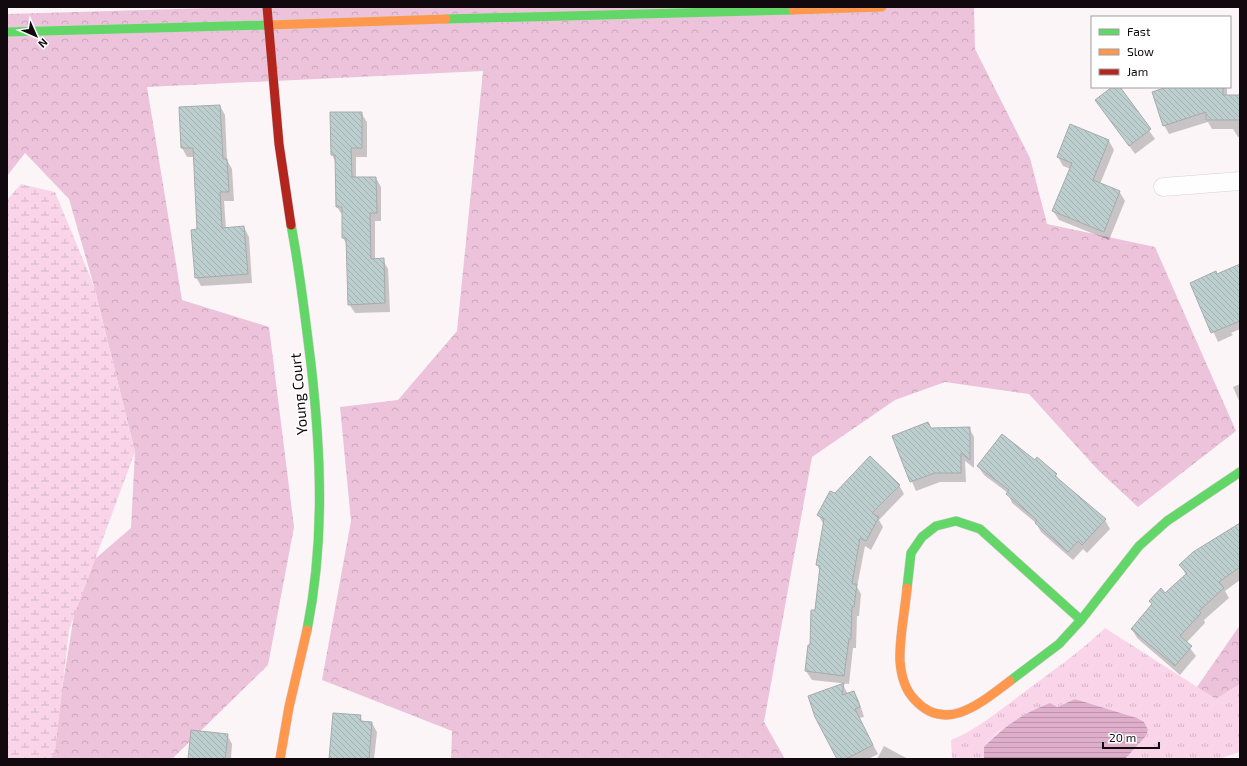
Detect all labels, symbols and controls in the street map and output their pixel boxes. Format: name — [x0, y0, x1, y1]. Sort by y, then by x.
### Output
north arrow — [16, 16, 56, 56]
legend — [1091, 16, 1231, 88]
text: Fast — [1127, 24, 1151, 38]
text: N — [36, 36, 51, 51]
text: Slow — [1127, 44, 1154, 58]
text: Jam — [1127, 64, 1148, 78]
street label: Young Court — [285, 352, 311, 436]
scale bar — [1103, 724, 1159, 750]
text: 20 m — [1109, 730, 1136, 744]

